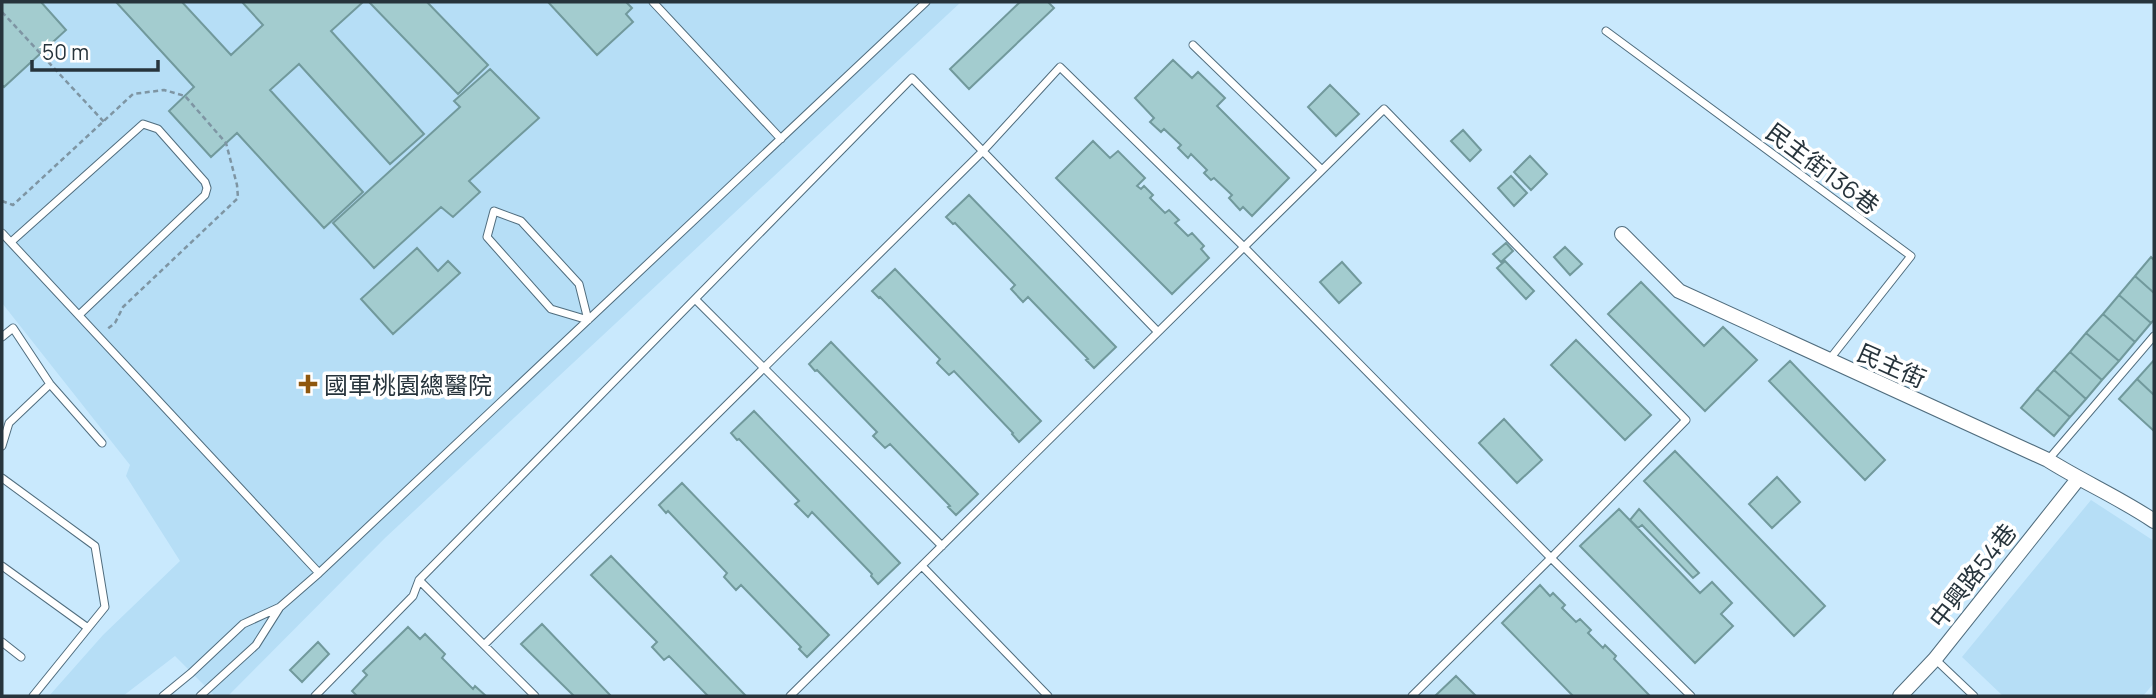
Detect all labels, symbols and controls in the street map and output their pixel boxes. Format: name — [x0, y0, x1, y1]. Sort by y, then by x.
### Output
scale bar — [32, 28, 158, 72]
text: 50 m — [42, 38, 89, 66]
street label: 民主街136巷 — [1760, 115, 1886, 221]
street label: 民主街 — [1852, 335, 1932, 395]
place label: 國軍桃園總醫院 — [324, 368, 492, 401]
marker: 國軍桃園總醫院 — [298, 374, 318, 394]
street label: 中興路54巷 — [1921, 516, 2023, 634]

